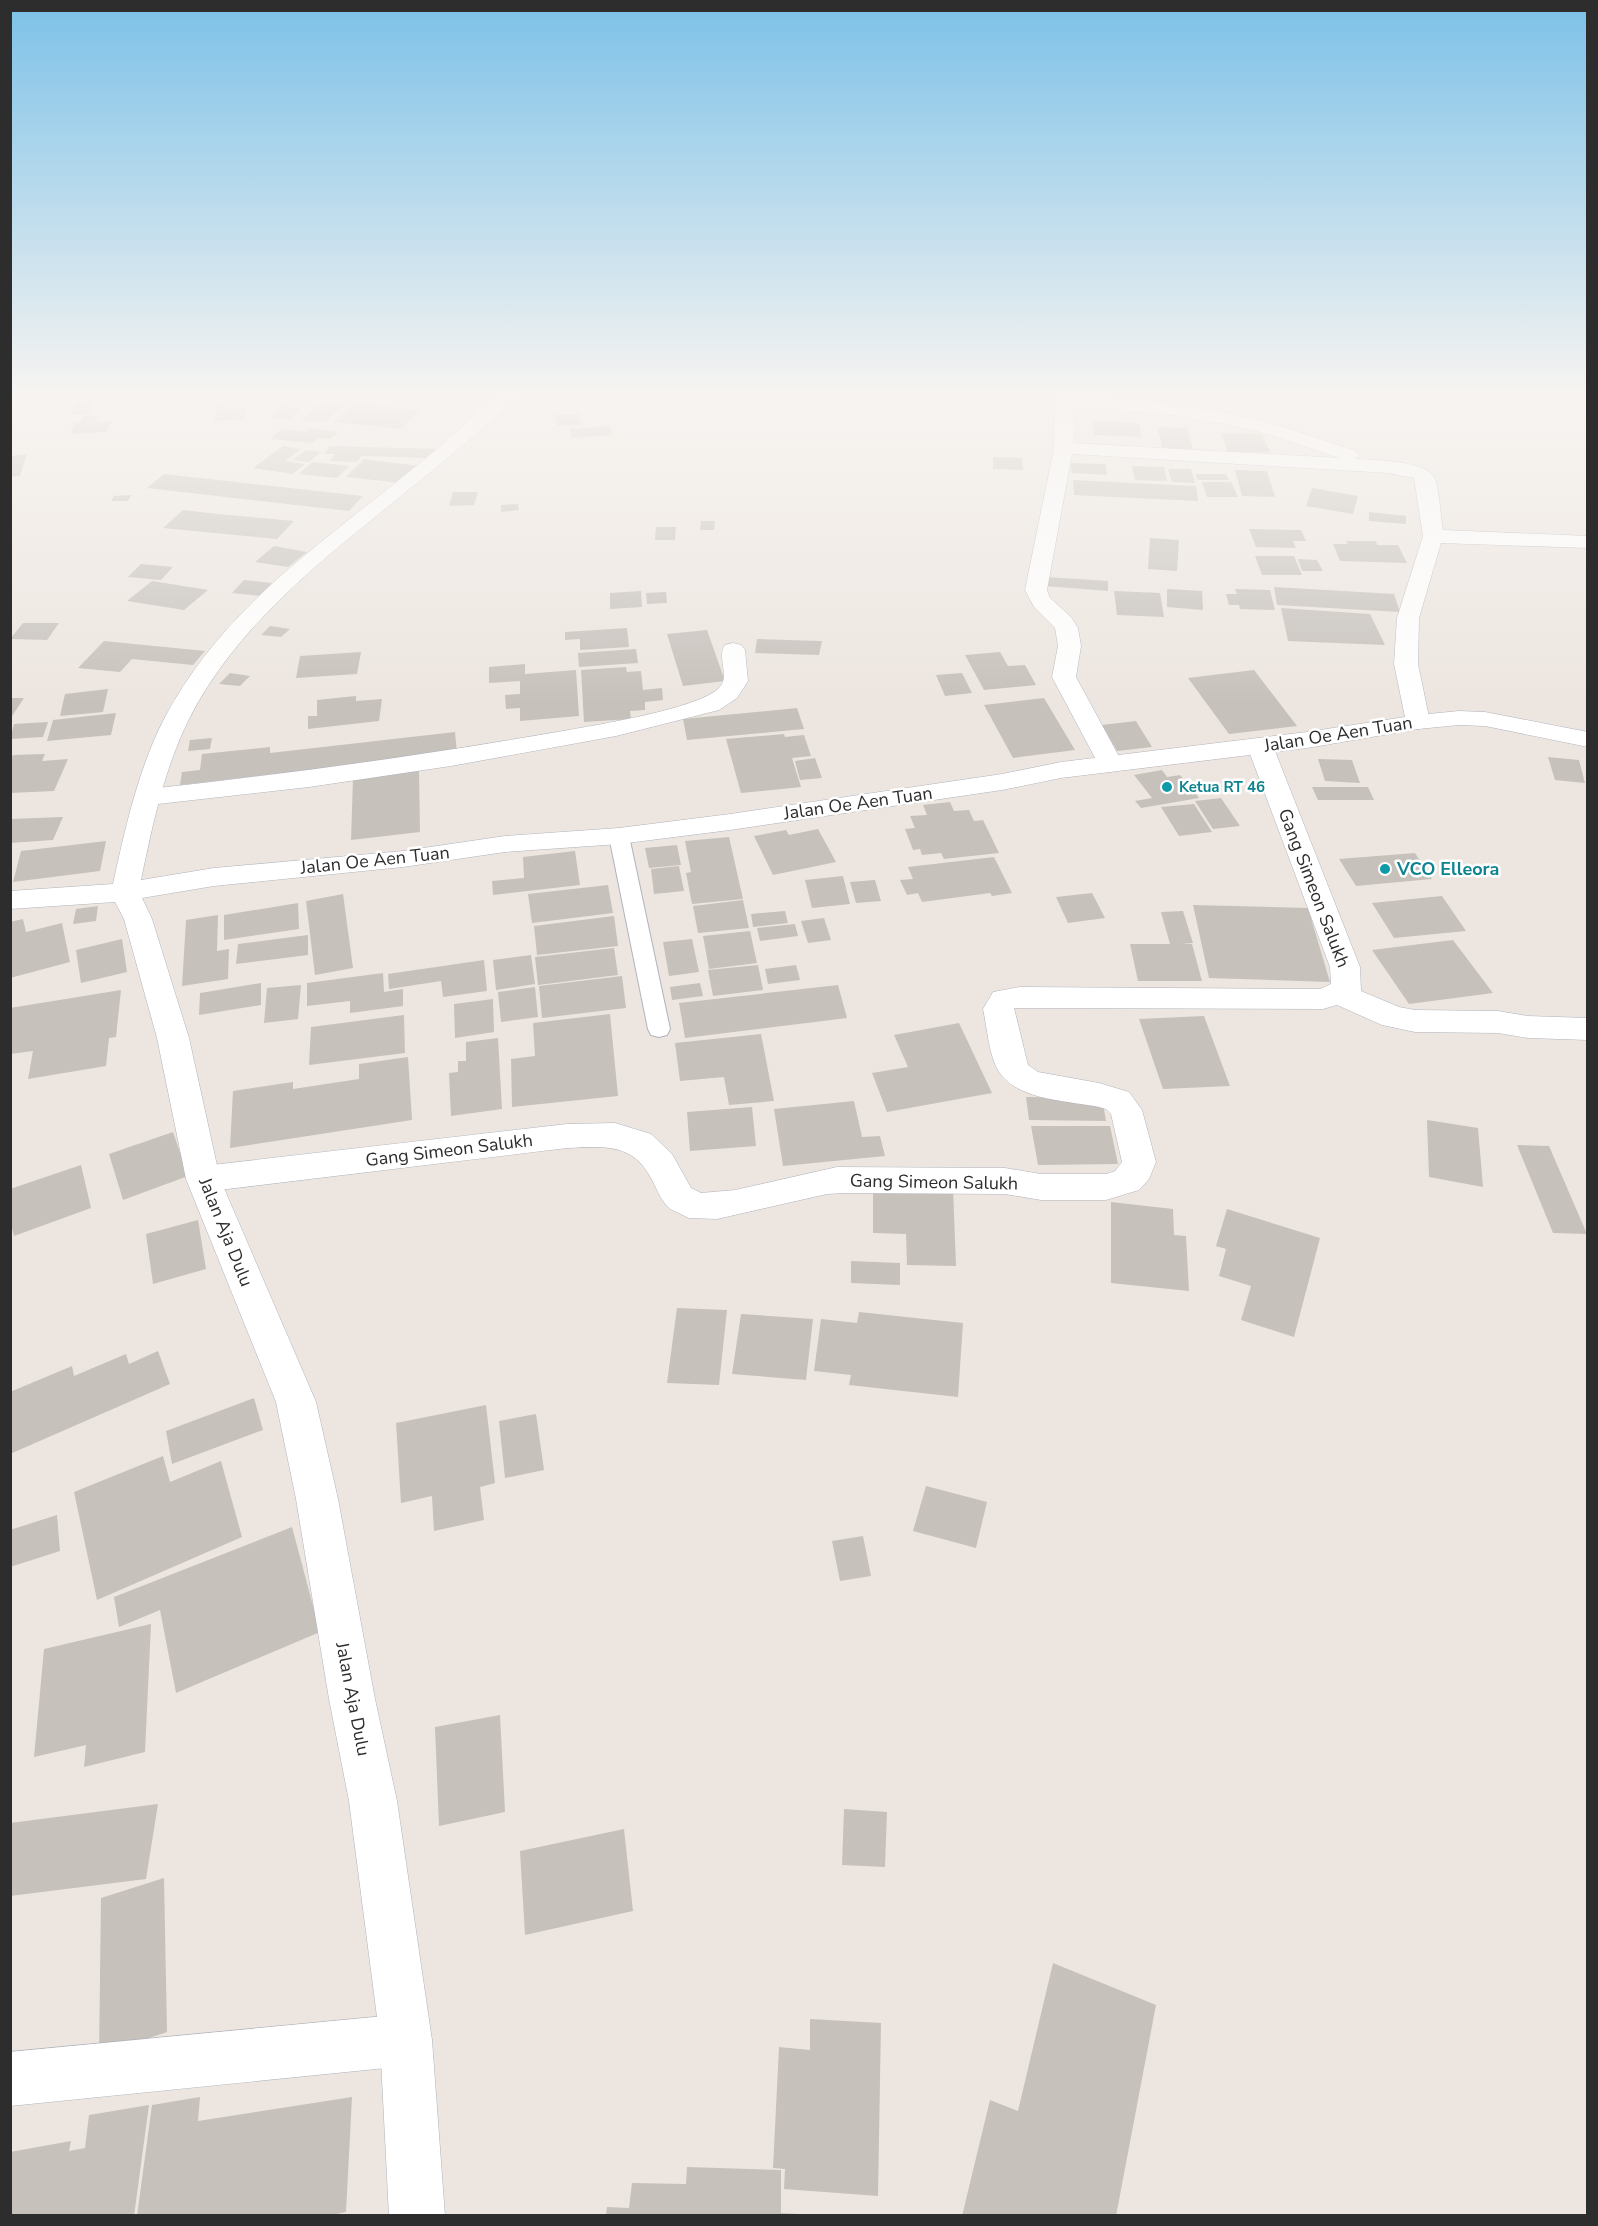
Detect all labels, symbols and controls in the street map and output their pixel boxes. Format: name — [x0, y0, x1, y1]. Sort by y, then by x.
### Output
street label: Jalan Oe Aen Tuan — [1261, 710, 1414, 758]
place label: Ketua RT 46 — [1179, 777, 1265, 797]
marker: Ketua RT 46 — [1160, 780, 1174, 794]
street label: Jalan Oe Aen Tuan — [781, 781, 934, 825]
street label: Gang Simeon Salukh — [1273, 805, 1355, 971]
street label: Jalan Oe Aen Tuan — [298, 840, 451, 880]
place label: VCO Elleora — [1396, 857, 1499, 881]
marker: VCO Elleora — [1378, 862, 1392, 876]
street label: Gang Simeon Salukh — [364, 1128, 534, 1172]
street label: Gang Simeon Salukh — [850, 1169, 1018, 1195]
street label: Jalan Aja Dulu — [193, 1173, 259, 1290]
street label: Jalan Aja Dulu — [330, 1639, 376, 1758]

